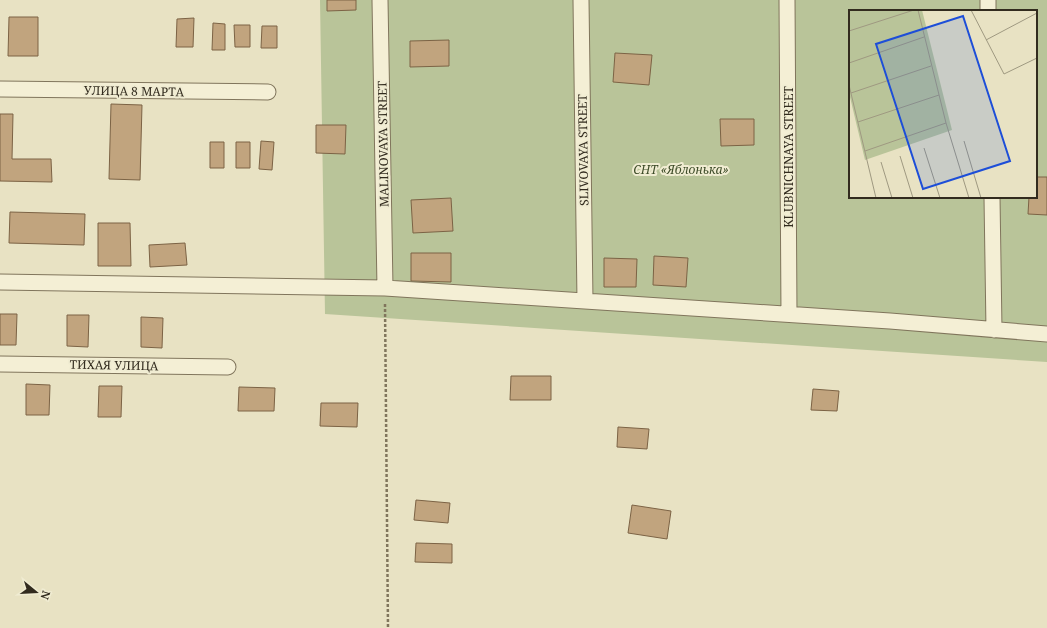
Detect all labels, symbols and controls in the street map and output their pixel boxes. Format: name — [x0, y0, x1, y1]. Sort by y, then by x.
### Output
inset map — [849, 10, 1037, 198]
street label: MALINOVAYA STREET — [373, 80, 393, 207]
street label: УЛИЦА 8 МАРТА — [84, 82, 185, 100]
street label: KLUBNICHNAYA STREET — [780, 86, 797, 228]
street label: SLIVOVAYA STREET — [574, 93, 592, 206]
park label: СНТ «Яблонька» — [633, 161, 729, 178]
street label: ТИХАЯ УЛИЦА — [69, 356, 159, 374]
north arrow — [16, 572, 56, 612]
text: N — [37, 589, 54, 602]

